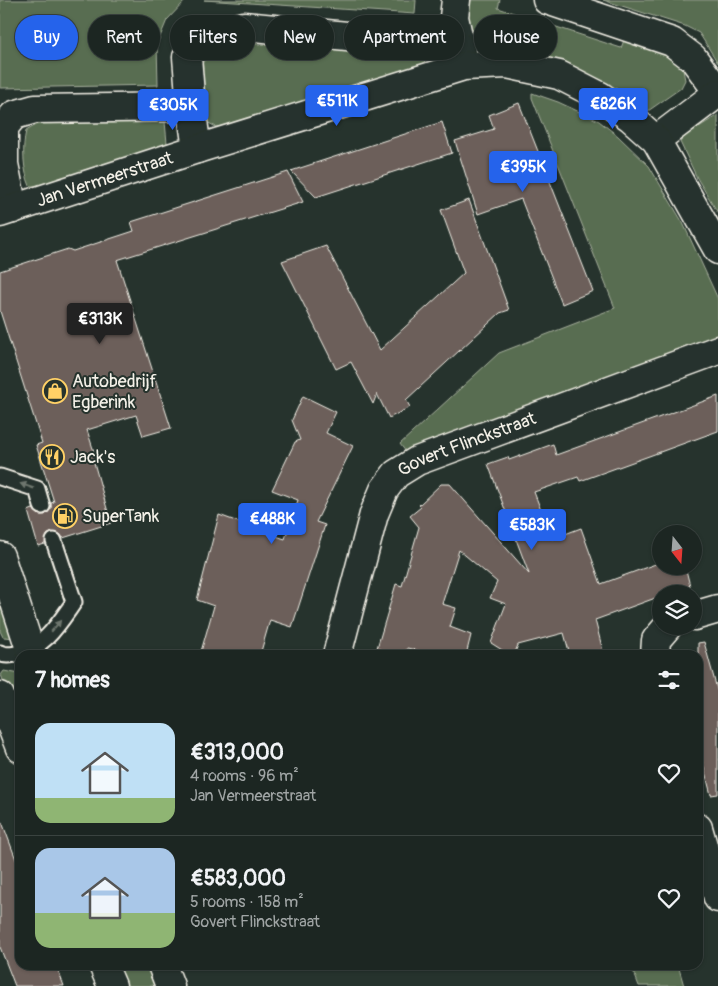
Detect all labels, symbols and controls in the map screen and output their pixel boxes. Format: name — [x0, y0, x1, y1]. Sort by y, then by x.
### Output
chip: Buy — [15, 15, 78, 60]
chip: Rent — [88, 15, 160, 60]
chip: Filters — [170, 15, 255, 60]
chip: New — [265, 15, 334, 60]
chip: Apartment — [344, 15, 464, 60]
chip: House — [474, 15, 557, 60]
pin: €511K — [302, 84, 372, 127]
pin: €305K — [138, 88, 208, 131]
pin: €826K — [578, 88, 648, 130]
text: €511K — [316, 91, 358, 111]
text: €826K — [590, 94, 636, 114]
text: €305K — [149, 95, 197, 115]
street label: Jan Vermeerstraat — [33, 146, 176, 212]
pin: €395K — [488, 150, 558, 193]
text: €395K — [500, 157, 546, 177]
pin: €313K — [65, 302, 135, 345]
text: €313K — [78, 309, 122, 329]
place label: Autobedrijf Egberink — [72, 370, 158, 414]
shop icon: Autobedrijf Egberink — [42, 378, 68, 404]
street label: Govert Flinckstraat — [393, 406, 540, 482]
restaurant icon: Jack's — [39, 444, 65, 470]
place label: Jack's — [70, 446, 115, 469]
one-way arrow — [19, 481, 34, 489]
pin: €488K — [237, 502, 307, 545]
fuel station icon: SuperTank — [52, 503, 78, 529]
place label: SuperTank — [82, 505, 160, 528]
pin: €583K — [497, 508, 567, 551]
text: €488K — [249, 509, 295, 529]
text: €583K — [509, 515, 555, 535]
north arrow — [652, 525, 702, 575]
map controls — [652, 525, 702, 635]
button: layers — [652, 585, 702, 635]
one-way arrow — [50, 620, 61, 633]
icon: filters — [655, 666, 683, 694]
text: 7 homes — [35, 667, 110, 694]
text: €313,000 — [190, 739, 284, 766]
icon: home — [75, 743, 135, 803]
icon: heart — [655, 759, 683, 787]
text: 4 rooms · 96 m² — [190, 766, 299, 786]
text: Jan Vermeerstraat — [190, 786, 316, 806]
text: €583,000 — [190, 865, 286, 892]
icon: home — [75, 868, 135, 928]
icon: heart — [655, 884, 683, 912]
text: 5 rooms · 158 m² — [190, 892, 304, 912]
text: Govert Flinckstraat — [190, 912, 320, 932]

